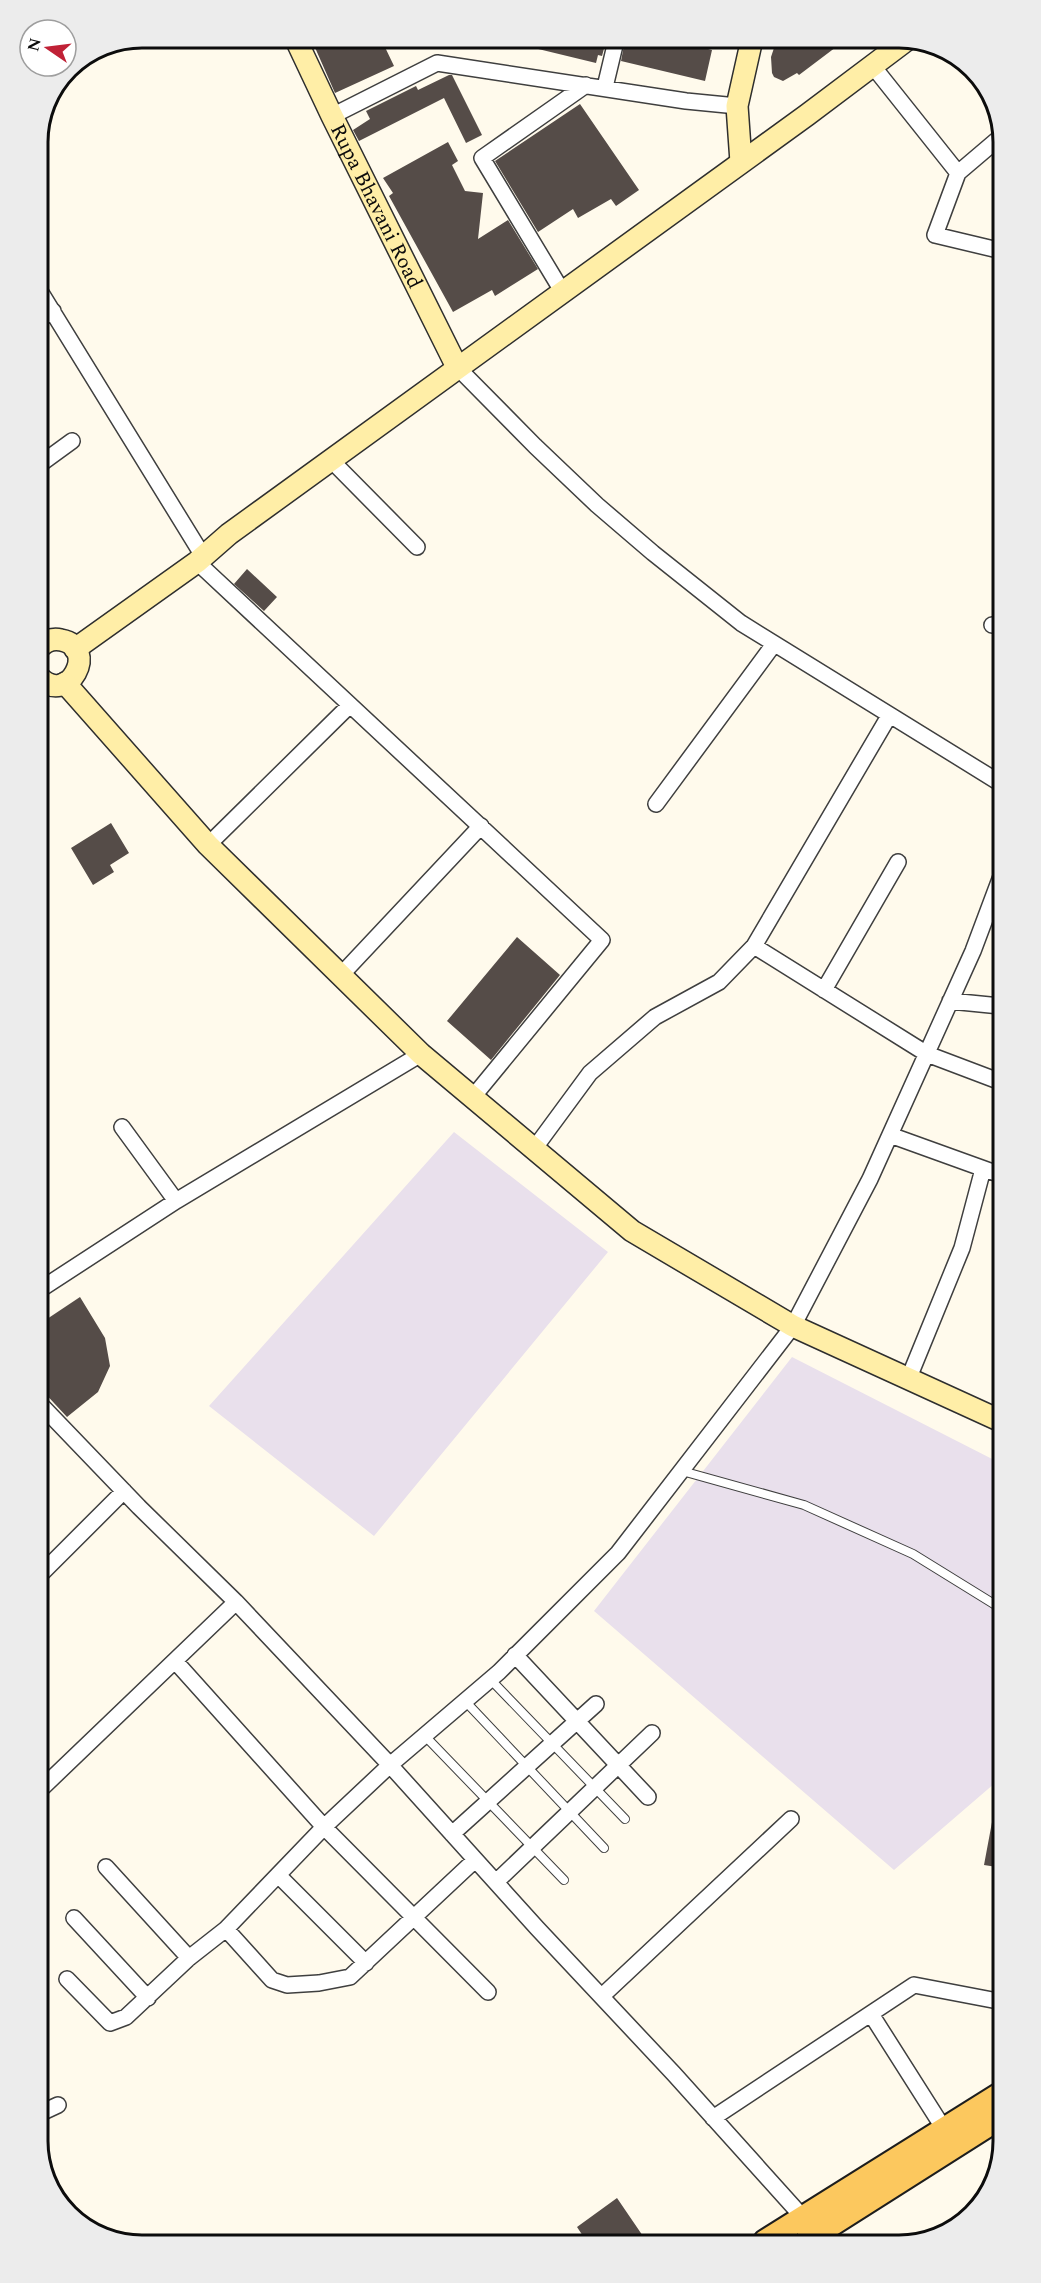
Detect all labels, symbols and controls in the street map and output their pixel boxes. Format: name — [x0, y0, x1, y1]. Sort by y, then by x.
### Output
north arrow — [18, 18, 78, 78]
text: N — [21, 35, 48, 54]
street label: Rupa Bhavani Road — [321, 118, 431, 294]

